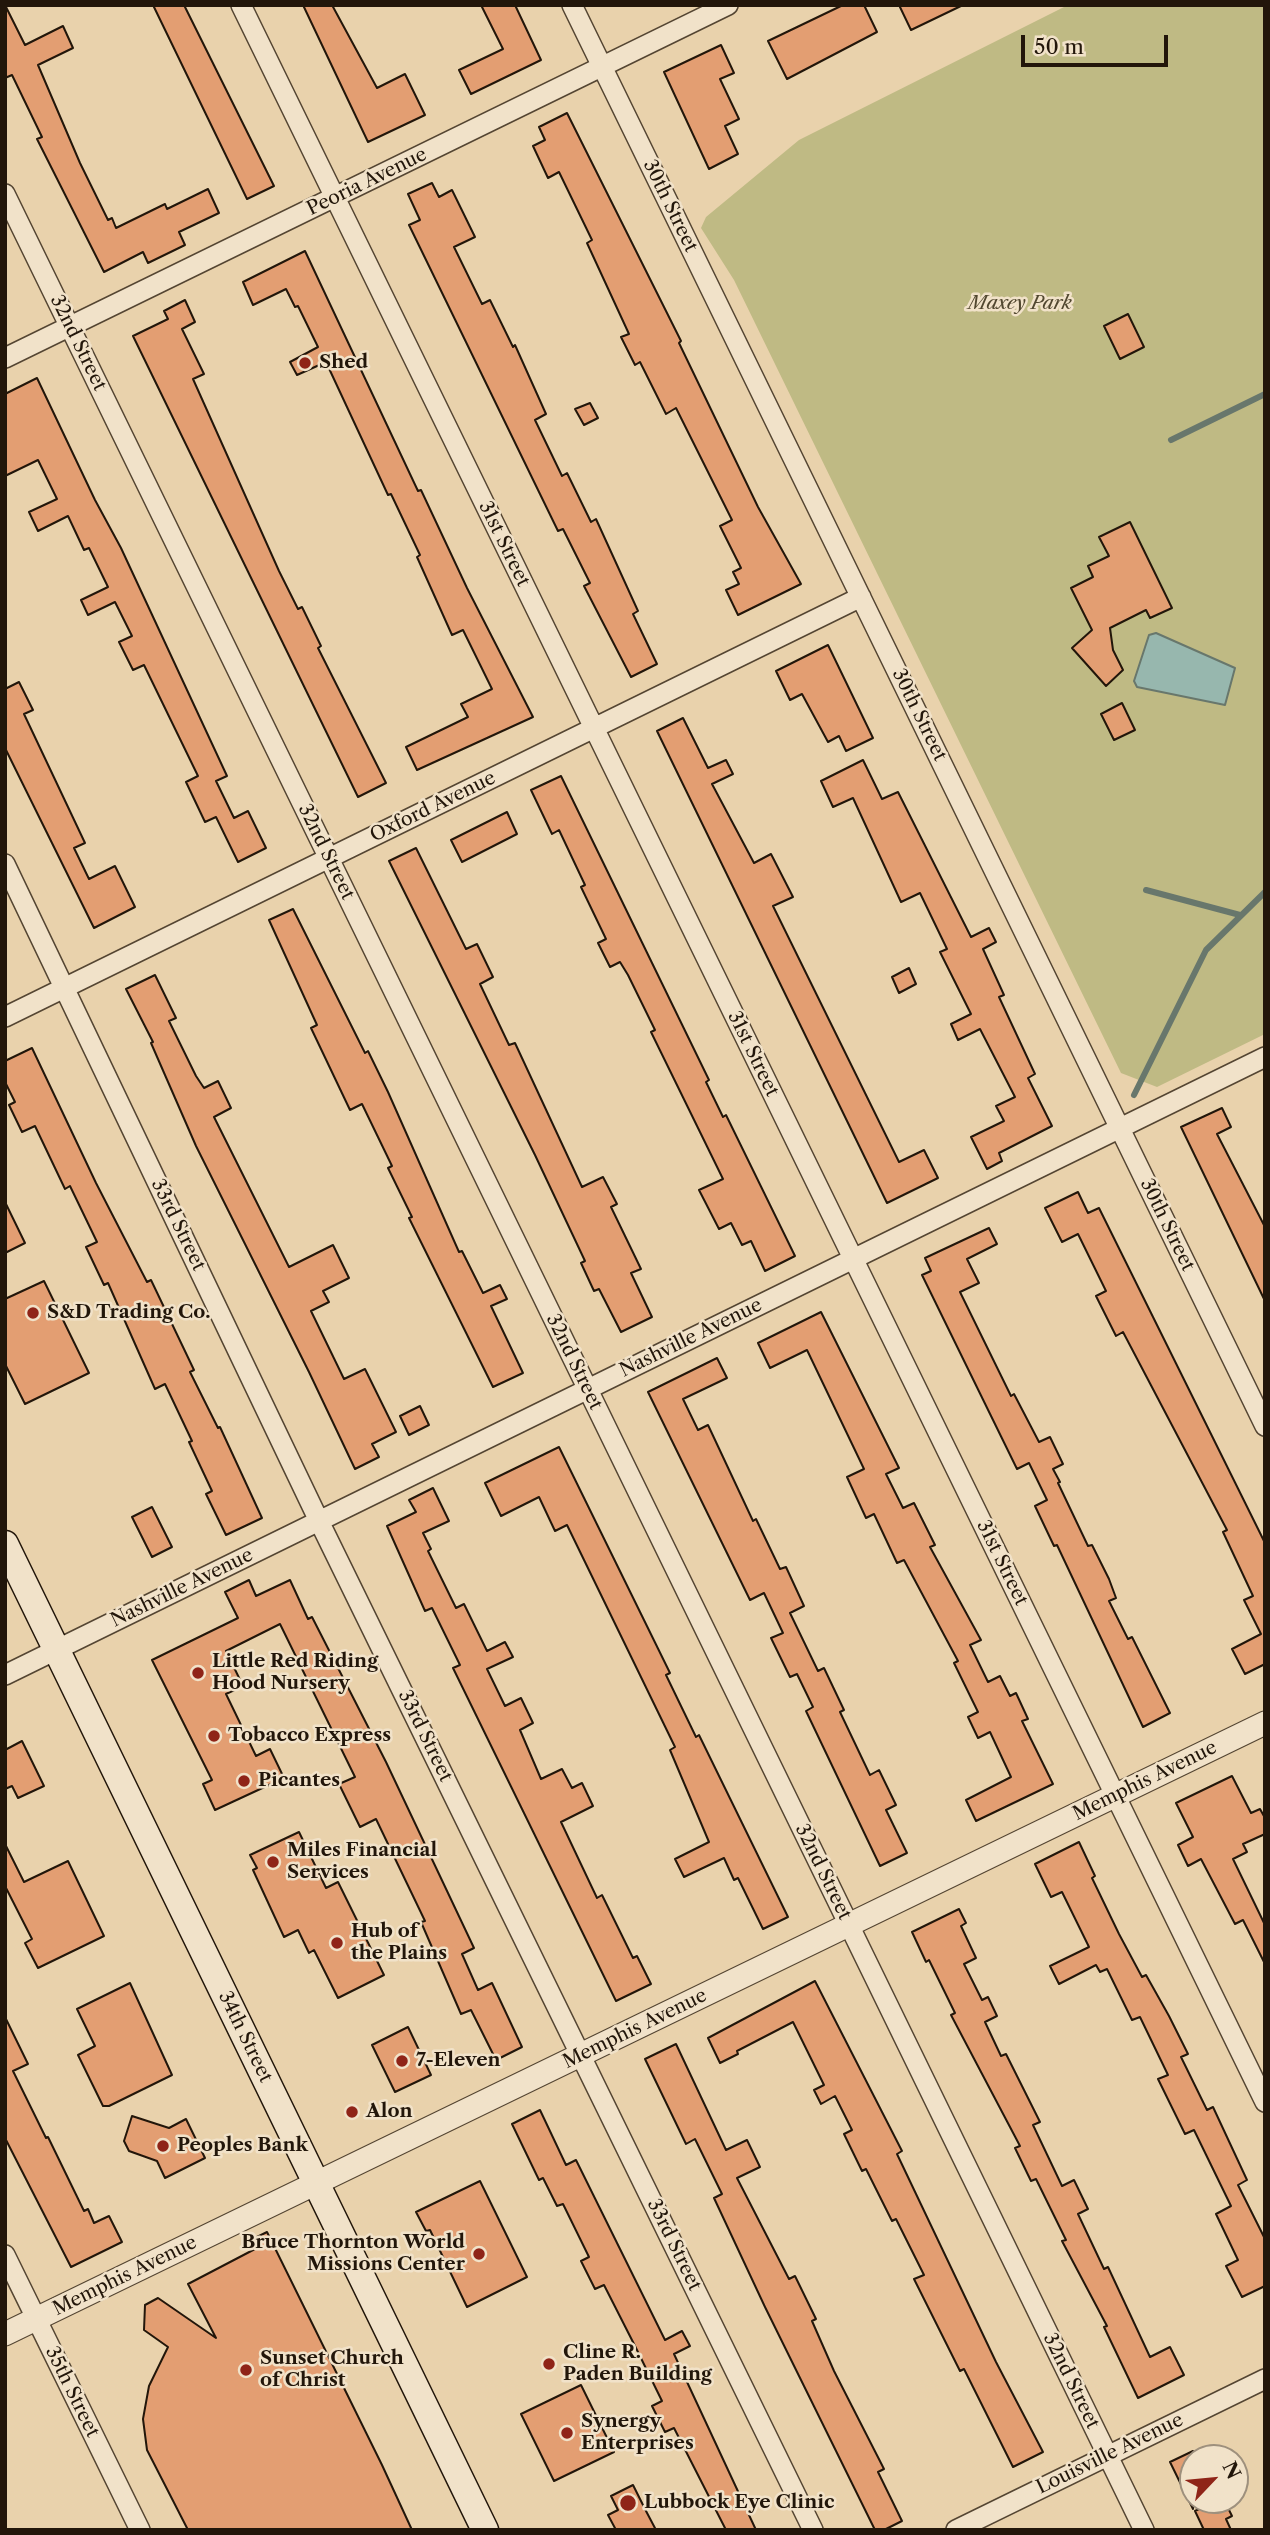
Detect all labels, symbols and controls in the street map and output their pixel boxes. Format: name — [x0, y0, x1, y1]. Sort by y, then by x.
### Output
scale bar — [1025, 21, 1172, 65]
text: 50 m — [1034, 34, 1084, 59]
street label: Peoria Avenue — [303, 143, 431, 221]
street label: 30th Street — [638, 156, 702, 256]
street label: 32nd Street — [45, 291, 111, 395]
park label: Maxey Park — [968, 293, 1072, 315]
place label: Shed — [319, 352, 368, 374]
marker: Shed — [297, 355, 313, 371]
street label: 31st Street — [474, 498, 534, 590]
street label: 30th Street — [887, 665, 951, 765]
street label: Oxford Avenue — [367, 767, 499, 847]
street label: 32nd Street — [293, 800, 359, 904]
street label: 31st Street — [723, 1008, 783, 1100]
street label: 33rd Street — [146, 1175, 210, 1275]
street label: 30th Street — [1135, 1175, 1199, 1275]
street label: Nashville Avenue — [616, 1294, 766, 1382]
place label: S&D Trading Co. — [47, 1302, 211, 1324]
marker: S&D Trading Co. — [25, 1305, 41, 1321]
street label: 32nd Street — [541, 1310, 607, 1414]
street label: 31st Street — [972, 1517, 1032, 1609]
street label: Nashville Avenue — [107, 1544, 257, 1632]
place label: Little Red Riding Hood Nursery — [212, 1651, 378, 1695]
marker: Little Red Riding Hood Nursery — [190, 1665, 206, 1681]
street label: 33rd Street — [393, 1686, 457, 1786]
place label: Tobacco Express — [228, 1725, 391, 1747]
marker: Tobacco Express — [206, 1728, 222, 1744]
street label: Memphis Avenue — [1069, 1736, 1221, 1826]
place label: Picantes — [258, 1770, 340, 1792]
marker: Picantes — [236, 1773, 252, 1789]
street label: 32nd Street — [790, 1820, 856, 1924]
place label: Miles Financial Services — [287, 1840, 437, 1884]
marker: Miles Financial Services — [265, 1854, 281, 1870]
place label: Hub of the Plains — [351, 1921, 447, 1965]
marker: Hub of the Plains — [329, 1935, 345, 1951]
street label: Memphis Avenue — [559, 1984, 711, 2074]
street label: 34th Street — [213, 1988, 277, 2086]
place label: 7-Eleven — [416, 2050, 501, 2072]
marker: 7-Eleven — [394, 2053, 410, 2069]
place label: Alon — [366, 2101, 412, 2123]
marker: Alon — [344, 2104, 360, 2120]
place label: Peoples Bank — [177, 2135, 308, 2157]
marker: Peoples Bank — [155, 2138, 171, 2154]
street label: 33rd Street — [642, 2195, 706, 2295]
street label: Memphis Avenue — [49, 2231, 201, 2321]
place label: Bruce Thornton World Missions Center — [241, 2232, 465, 2276]
marker: Bruce Thornton World Missions Center — [471, 2246, 487, 2262]
street label: 32nd Street — [1038, 2329, 1104, 2433]
place label: Cline R. Paden Building — [563, 2342, 712, 2386]
street label: 35th Street — [40, 2343, 104, 2441]
place label: Sunset Church of Christ — [260, 2348, 404, 2392]
marker: Cline R. Paden Building — [541, 2356, 557, 2372]
marker: Sunset Church of Christ — [238, 2362, 254, 2378]
street label: Louisville Avenue — [1033, 2409, 1187, 2499]
place label: Synergy Enterprises — [581, 2411, 694, 2455]
marker: Synergy Enterprises — [559, 2425, 575, 2441]
north arrow — [1179, 2444, 1249, 2514]
text: N — [1218, 2458, 1245, 2483]
place label: Lubbock Eye Clinic — [644, 2492, 834, 2514]
marker: Lubbock Eye Clinic — [618, 2493, 638, 2513]

